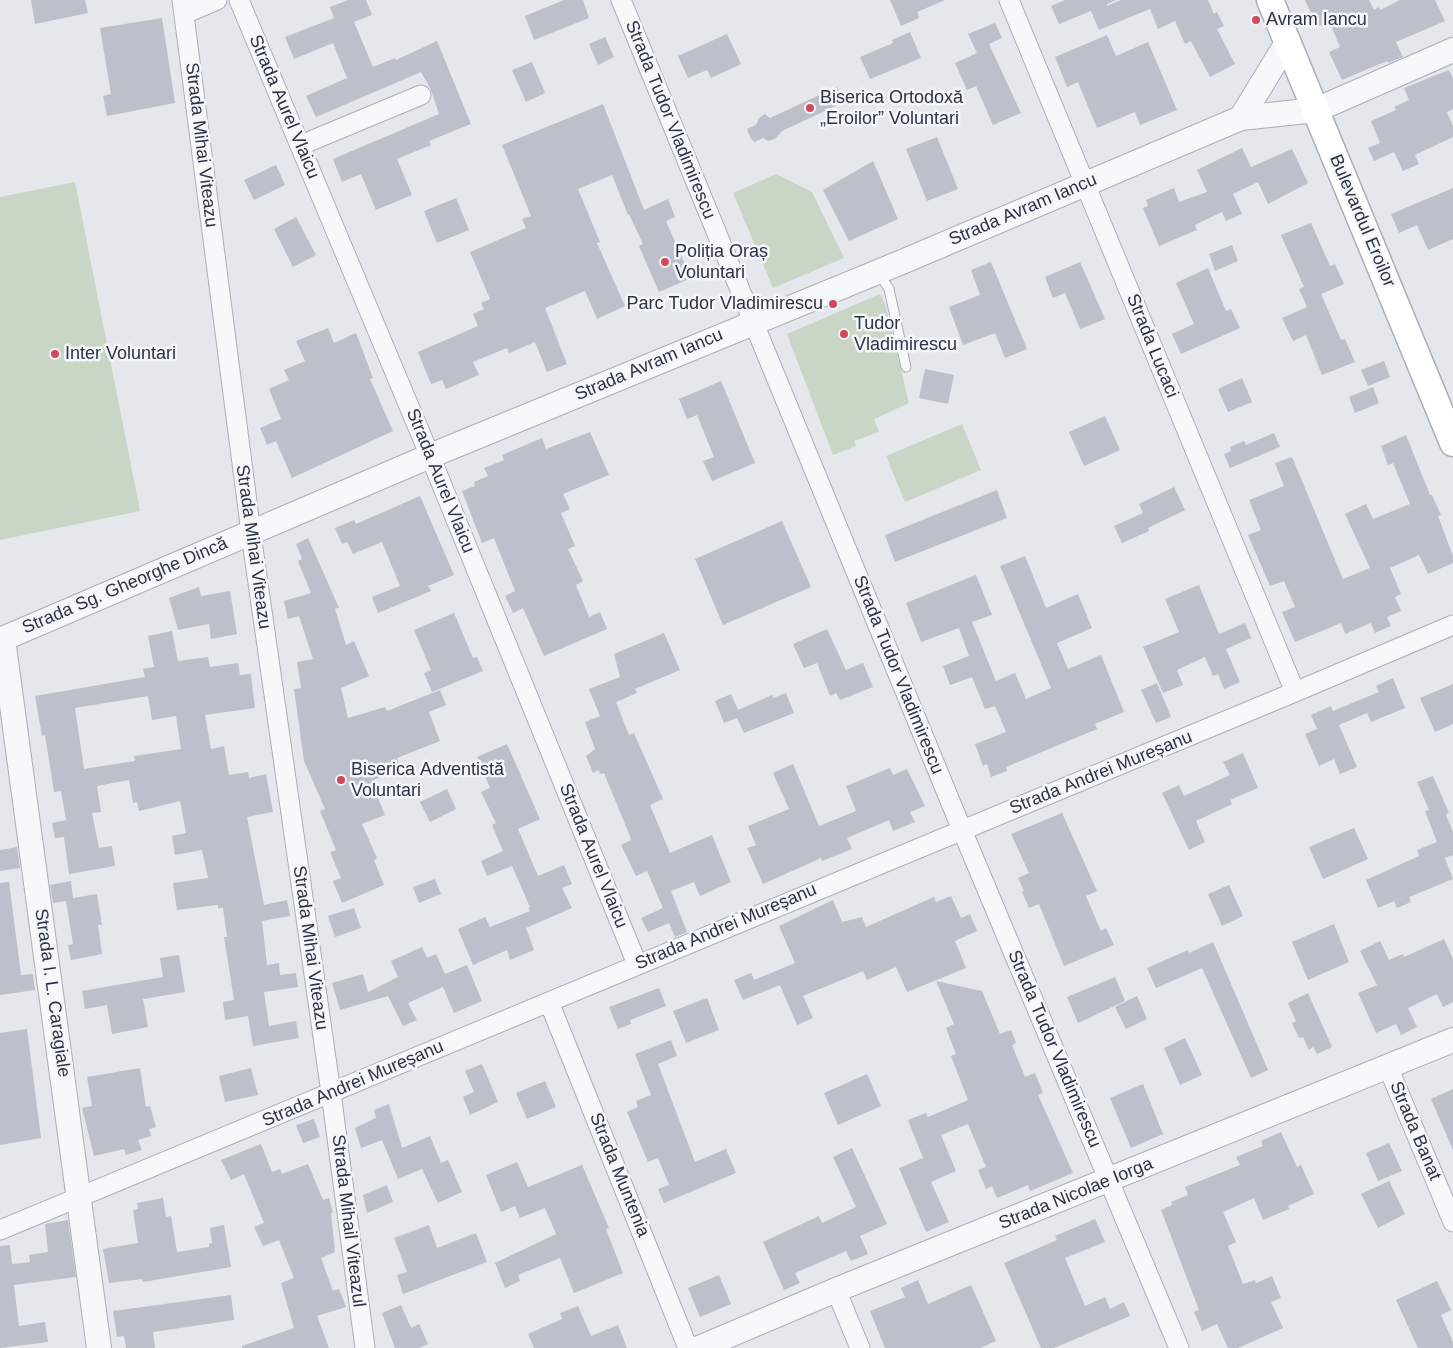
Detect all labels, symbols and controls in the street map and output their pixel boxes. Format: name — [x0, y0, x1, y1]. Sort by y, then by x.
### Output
place label: Avram Iancu — [1266, 9, 1367, 31]
marker: Avram Iancu — [1250, 14, 1262, 26]
street label: Strada Tudor Vladimirescu — [620, 17, 720, 223]
street label: Strada Aurel Vlaicu — [244, 32, 324, 182]
street label: Strada Mihai Viteazu — [180, 61, 222, 229]
place label: Biserica Ortodoxă „Eroilor” Voluntari — [820, 87, 963, 130]
marker: Biserica Ortodoxă „Eroilor” Voluntari — [804, 102, 816, 114]
street label: Bulevardul Eroilor — [1324, 151, 1400, 291]
street label: Strada Avram Iancu — [946, 169, 1100, 251]
place label: Poliția Oraș Voluntari — [675, 241, 768, 284]
marker: Poliția Oraș Voluntari — [659, 256, 671, 268]
street label: Strada Lucaci — [1121, 291, 1183, 401]
place label: Parc Tudor Vladimirescu — [627, 293, 823, 315]
marker: Parc Tudor Vladimirescu — [827, 298, 839, 310]
place label: Tudor Vladimirescu — [854, 313, 957, 356]
street label: Strada Avram Iancu — [572, 324, 726, 406]
marker: Tudor Vladimirescu — [838, 328, 850, 340]
place label: Inter Voluntari — [65, 343, 176, 365]
marker: Inter Voluntari — [49, 348, 61, 360]
street label: Strada Aurel Vlaicu — [401, 406, 479, 556]
street label: Strada Mihai Viteazu — [231, 463, 275, 631]
street label: Strada Sg. Gheorghe Dincă — [19, 533, 231, 639]
street label: Strada Tudor Vladimirescu — [848, 572, 948, 778]
street label: Strada Andrei Mureșanu — [1007, 726, 1195, 820]
place label: Biserica Adventistă Voluntari — [351, 759, 504, 802]
marker: Biserica Adventistă Voluntari — [335, 774, 347, 786]
street label: Strada Aurel Vlaicu — [554, 781, 632, 931]
street label: Strada Mihai Viteazu — [288, 864, 332, 1032]
street label: Strada Andrei Mureșanu — [632, 879, 820, 975]
street label: Strada I. L. Caragiale — [29, 907, 75, 1079]
street label: Strada Tudor Vladimirescu — [1003, 947, 1105, 1151]
street label: Strada Andrei Mureșanu — [259, 1036, 447, 1132]
street label: Strada Banat — [1385, 1078, 1445, 1184]
street label: Strada Muntenia — [584, 1110, 654, 1240]
street label: Strada Mihail Viteazul — [327, 1133, 369, 1309]
street label: Strada Nicolae Iorga — [996, 1153, 1156, 1235]

